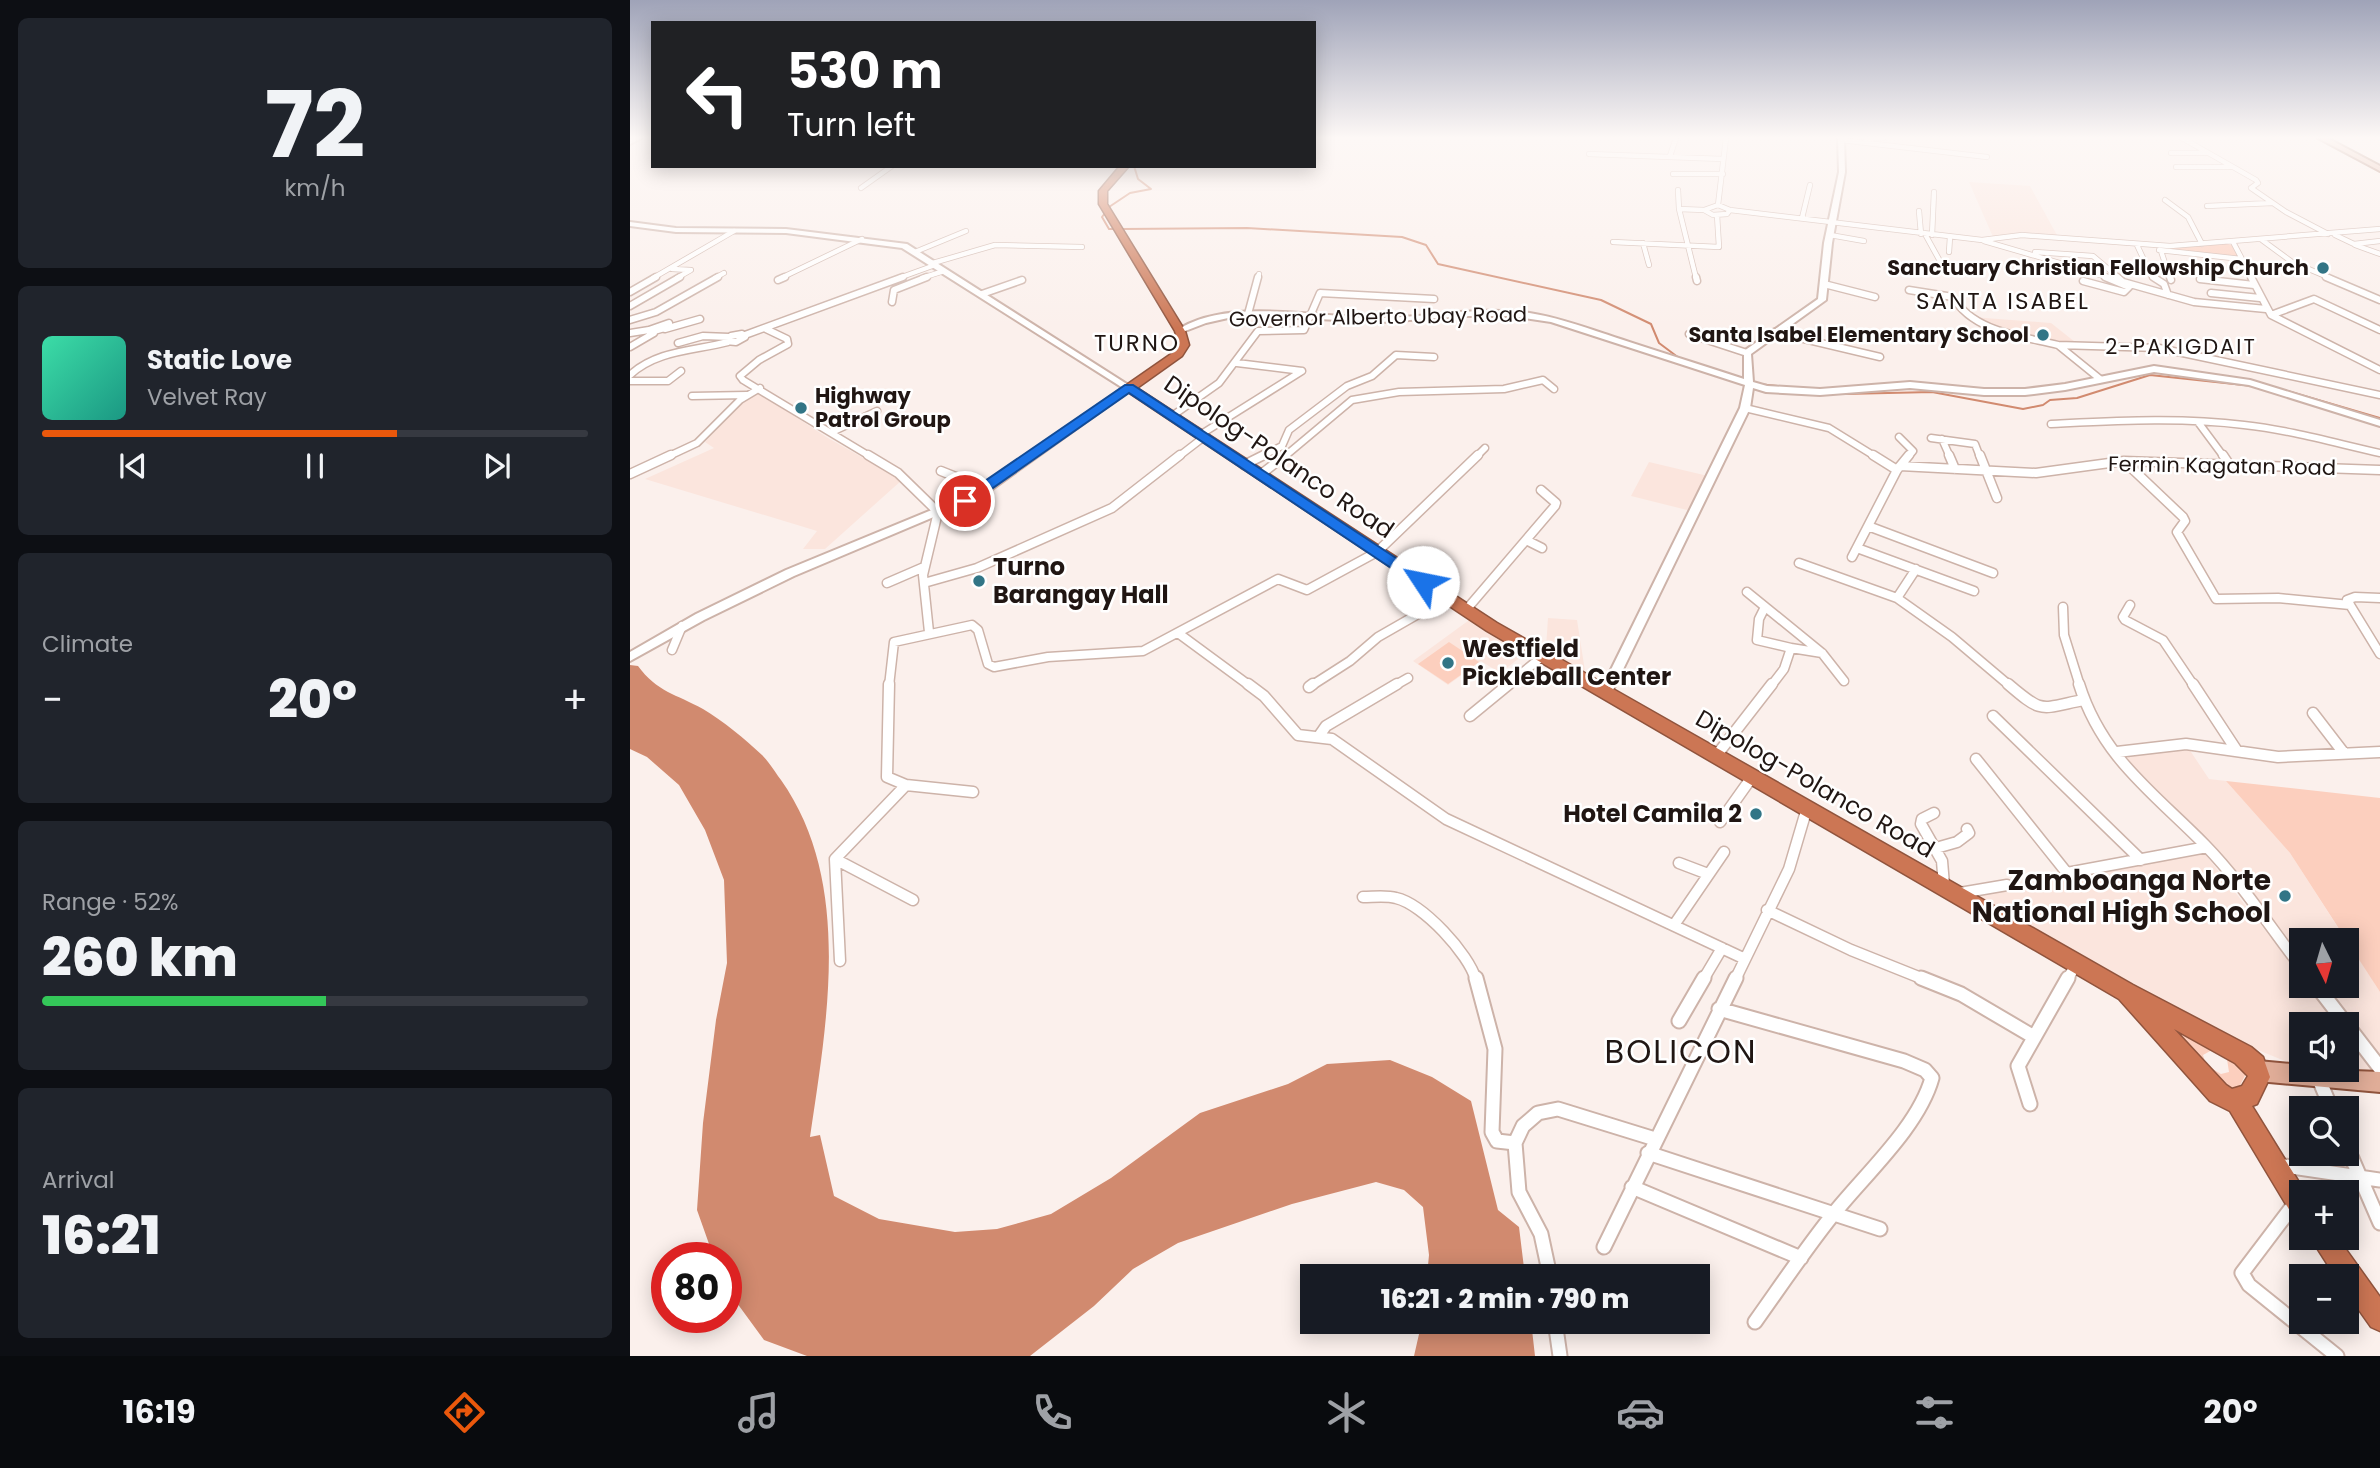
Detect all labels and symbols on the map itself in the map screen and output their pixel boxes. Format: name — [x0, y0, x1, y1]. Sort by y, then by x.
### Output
place label: Sanctuary Christian Fellowship Church — [1887, 253, 2309, 282]
marker: Sanctuary Christian Fellowship Church — [2315, 260, 2331, 276]
district label: SANTA ISABEL — [1916, 285, 2090, 317]
street label: Governor Alberto Ubay Road — [1229, 299, 1527, 334]
place label: Santa Isabel Elementary School — [1688, 320, 2029, 349]
district label: TURNO — [1094, 327, 1180, 359]
marker: Santa Isabel Elementary School — [2035, 327, 2051, 343]
district label: 2-PAKIGDAIT — [2105, 332, 2257, 361]
street label: Dipolog-Polanco Road — [1158, 367, 1401, 546]
place label: Highway Patrol Group — [815, 381, 951, 434]
marker: Highway Patrol Group — [793, 400, 809, 416]
street label: Fermin Kagatan Road — [2108, 449, 2336, 482]
pin — [935, 471, 995, 531]
position arrow — [1386, 545, 1460, 619]
place label: Turno Barangay Hall — [993, 550, 1169, 611]
marker: Turno Barangay Hall — [971, 573, 987, 589]
place label: Westfield Pickleball Center — [1462, 632, 1671, 693]
marker: Westfield Pickleball Center — [1440, 655, 1456, 671]
street label: Dipolog-Polanco Road — [1690, 702, 1941, 866]
place label: Hotel Camila 2 — [1563, 797, 1742, 830]
marker: Hotel Camila 2 — [1748, 806, 1764, 822]
place label: Zamboanga Norte National High School — [1972, 861, 2271, 932]
marker: Zamboanga Norte National High School — [2277, 888, 2293, 904]
north arrow — [2289, 928, 2359, 998]
district label: BOLICON — [1605, 1029, 1757, 1074]
speed limit sign: 80 — [651, 1242, 742, 1333]

